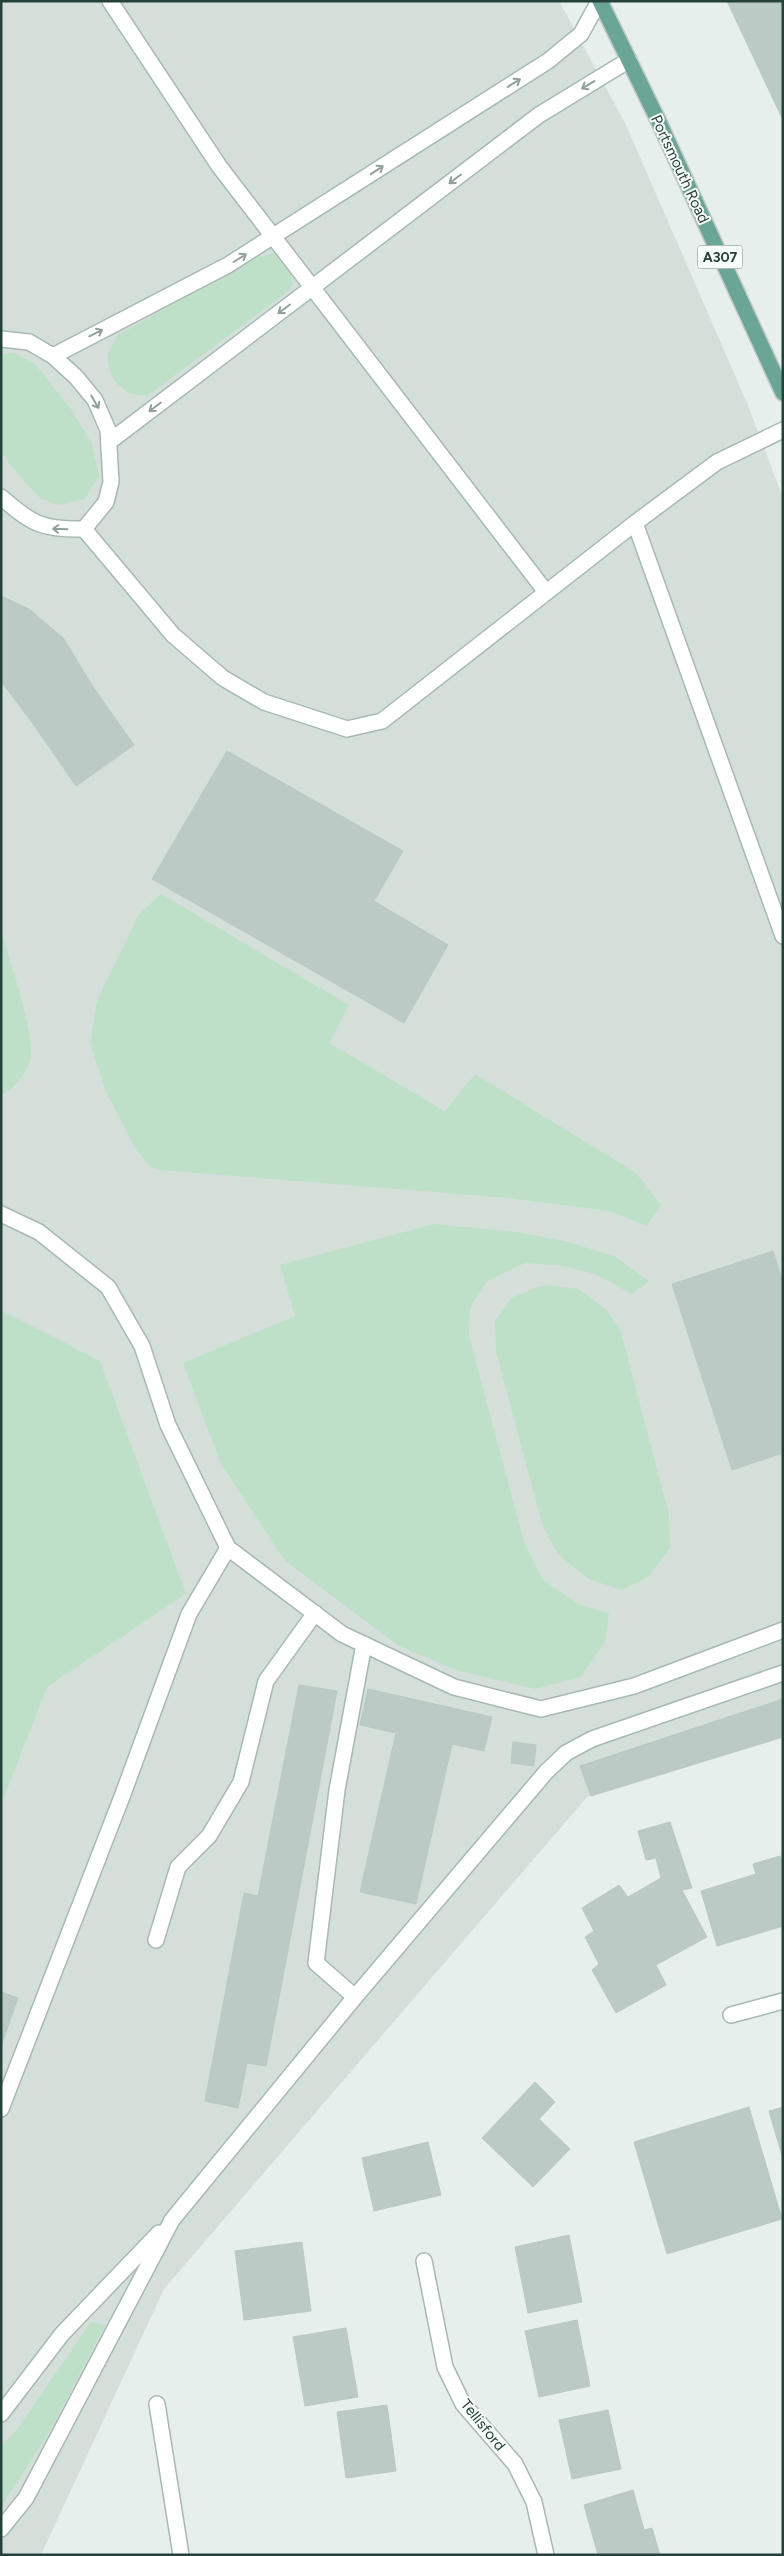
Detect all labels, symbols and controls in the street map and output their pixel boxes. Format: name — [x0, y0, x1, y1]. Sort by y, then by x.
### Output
one-way arrow — [507, 77, 521, 88]
one-way arrow — [581, 81, 595, 91]
street label: Portsmouth Road — [647, 112, 713, 226]
one-way arrow — [370, 165, 384, 175]
one-way arrow — [448, 174, 462, 184]
road number: A307 — [698, 246, 742, 268]
one-way arrow — [233, 252, 247, 262]
one-way arrow — [277, 304, 291, 314]
one-way arrow — [89, 328, 104, 338]
one-way arrow — [90, 395, 100, 410]
one-way arrow — [148, 402, 161, 413]
one-way arrow — [53, 525, 69, 534]
street label: Tellisford — [457, 2396, 509, 2454]

